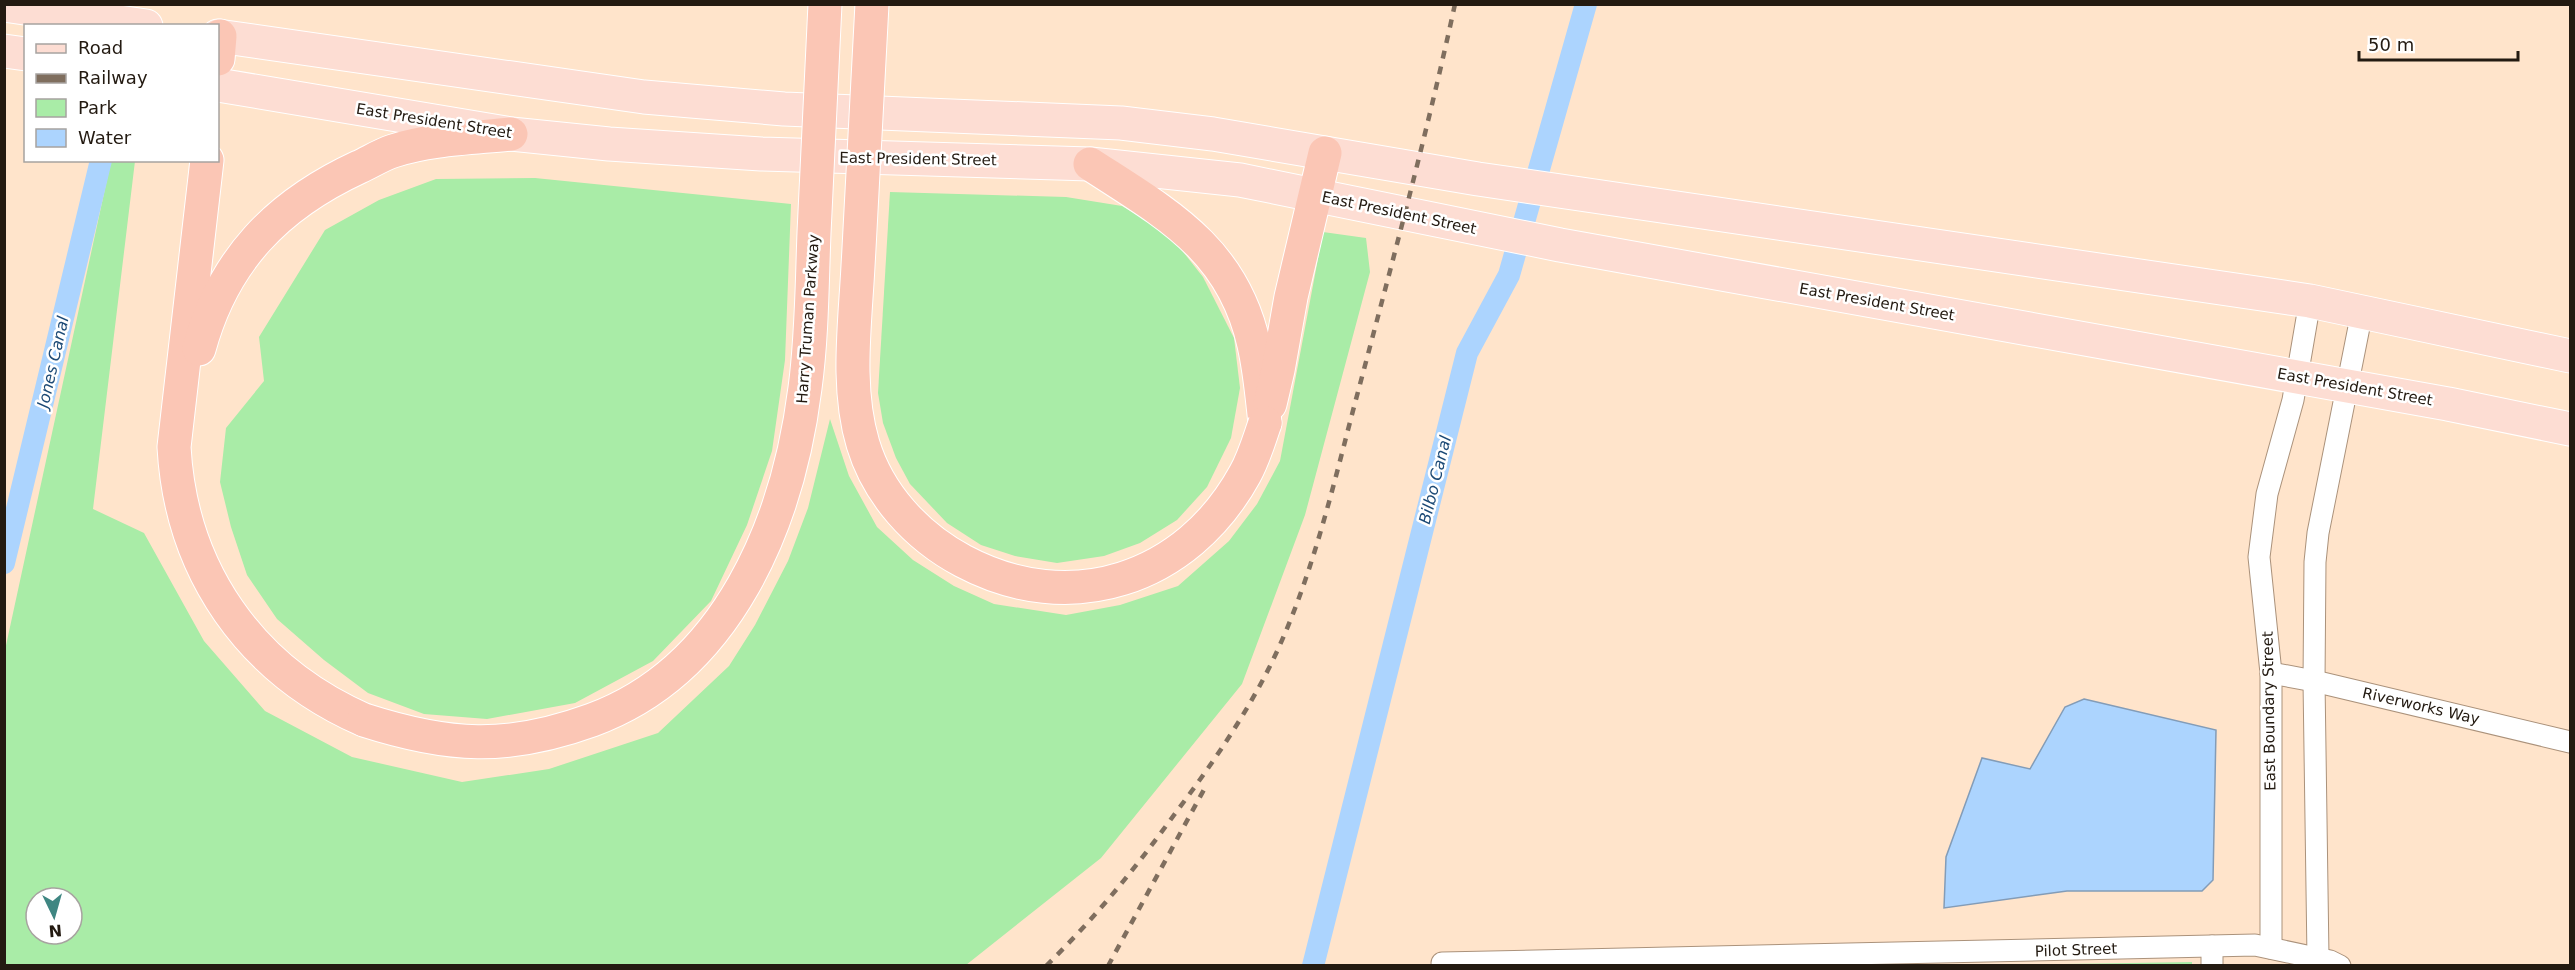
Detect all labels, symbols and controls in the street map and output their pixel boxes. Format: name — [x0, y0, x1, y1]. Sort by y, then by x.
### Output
legend — [24, 24, 219, 162]
scale bar — [2359, 24, 2518, 62]
text: 50 m — [2368, 34, 2414, 55]
text: Road — [78, 37, 123, 58]
text: Railway — [78, 67, 148, 88]
text: Park — [78, 97, 117, 118]
street label: East President Street — [355, 100, 513, 142]
text: Water — [78, 127, 132, 148]
street label: East President Street — [839, 149, 997, 169]
street label: East President Street — [1320, 188, 1478, 238]
street label: Harry Truman Parkway — [793, 234, 823, 404]
street label: East President Street — [1798, 279, 1956, 325]
water label: Jones Canal — [33, 314, 73, 413]
street label: East President Street — [2276, 364, 2434, 410]
water label: Bilbo Canal — [1415, 433, 1455, 526]
street label: East Boundary Street — [2259, 631, 2279, 791]
street label: Riverworks Way — [2361, 684, 2481, 728]
north arrow — [24, 886, 84, 946]
text: N — [48, 920, 63, 940]
street label: Pilot Street — [2034, 940, 2118, 960]

